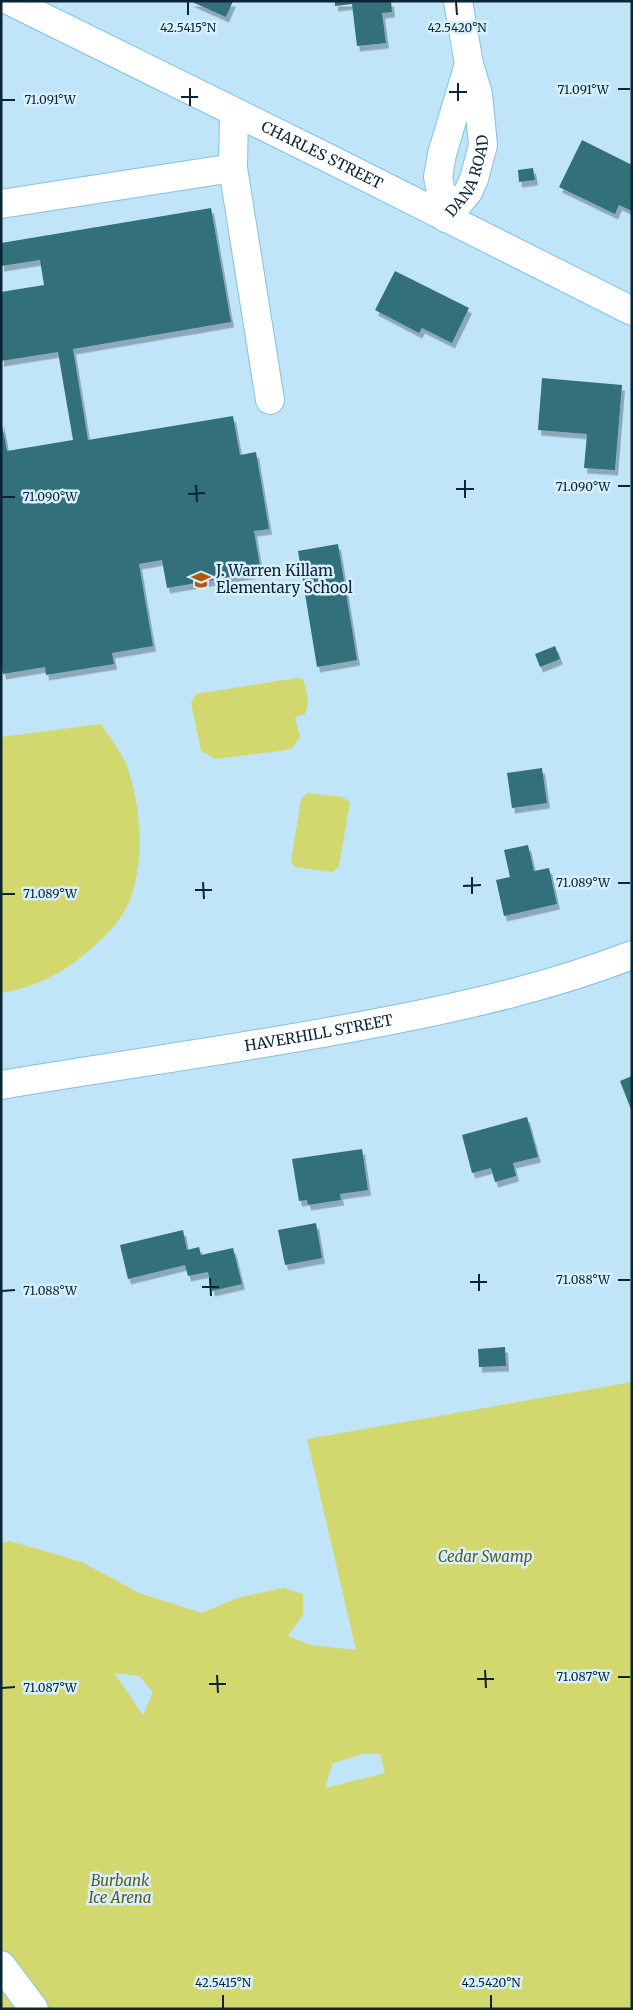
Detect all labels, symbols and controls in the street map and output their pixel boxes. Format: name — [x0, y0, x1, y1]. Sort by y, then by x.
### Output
text: 42.5415°N — [160, 20, 217, 35]
text: 42.5420°N — [427, 20, 487, 35]
text: 71.091°W — [557, 82, 610, 97]
text: 71.091°W — [24, 92, 77, 107]
street label: CHARLES STREET — [258, 117, 387, 193]
street label: DANA ROAD — [441, 134, 492, 221]
text: 71.090°W — [556, 479, 611, 494]
text: 71.090°W — [23, 489, 78, 504]
place label: J. Warren Killam Elementary School — [215, 561, 353, 597]
school or university icon: J. Warren Killam Elementary School — [190, 569, 212, 591]
text: 71.089°W — [556, 875, 611, 890]
text: 71.089°W — [23, 886, 78, 901]
street label: HAVERHILL STREET — [243, 1010, 395, 1055]
text: 71.088°W — [556, 1272, 611, 1287]
text: 71.088°W — [23, 1283, 78, 1298]
park label: Cedar Swamp — [438, 1547, 532, 1566]
text: 71.087°W — [556, 1669, 611, 1684]
text: 71.087°W — [23, 1680, 78, 1695]
park label: Burbank Ice Arena — [89, 1871, 151, 1907]
text: 42.5415°N — [195, 1975, 252, 1990]
text: 42.5420°N — [461, 1975, 521, 1990]

